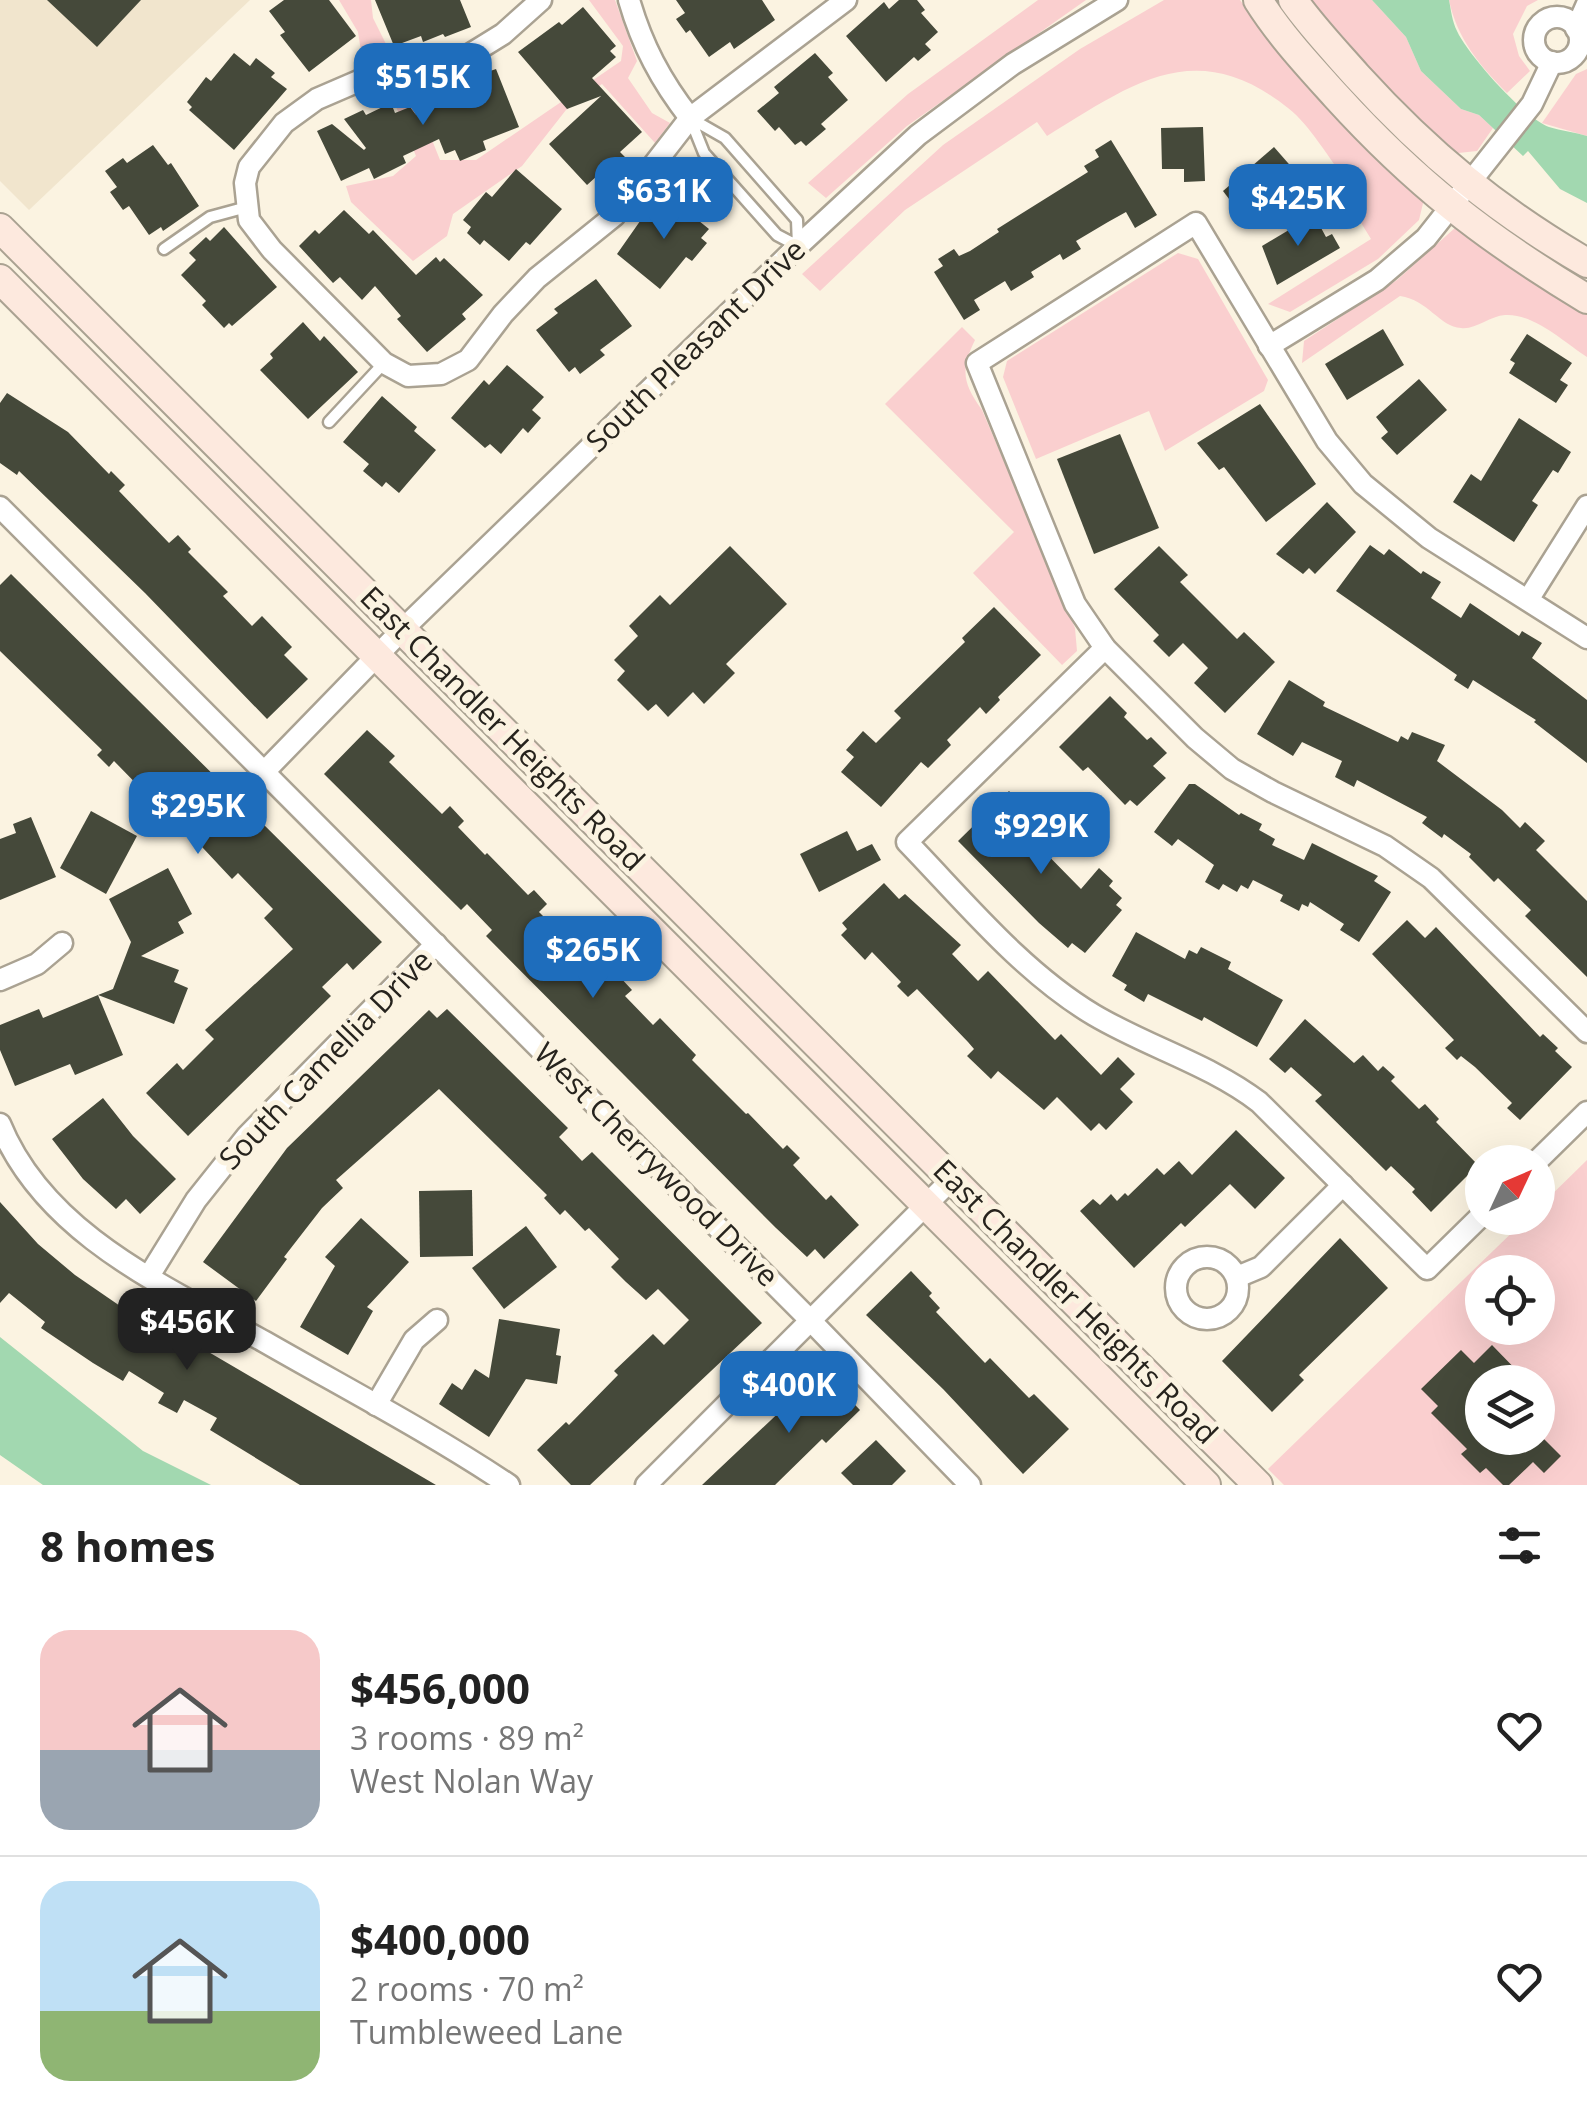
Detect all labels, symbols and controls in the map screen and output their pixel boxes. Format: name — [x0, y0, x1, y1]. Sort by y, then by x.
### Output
pin: $515K — [353, 43, 493, 128]
text: $515K — [376, 54, 470, 97]
pin: $631K — [594, 157, 734, 242]
pin: $425K — [1228, 164, 1368, 249]
text: $631K — [617, 168, 711, 211]
text: $425K — [1251, 175, 1345, 218]
street label: South Pleasant Drive — [576, 229, 814, 460]
street label: East Chandler Heights Road — [352, 577, 654, 879]
pin: $295K — [128, 772, 268, 857]
text: $295K — [151, 783, 245, 826]
pin: $929K — [971, 792, 1111, 877]
text: $929K — [994, 803, 1088, 846]
pin: $265K — [523, 916, 663, 1001]
text: $265K — [546, 927, 640, 970]
street label: South Camellia Drive — [209, 940, 441, 1178]
street label: West Cherrywood Drive — [526, 1033, 788, 1295]
north arrow — [1465, 1145, 1555, 1235]
map controls — [1465, 1145, 1555, 1455]
street label: East Chandler Heights Road — [925, 1150, 1227, 1452]
button: locate — [1465, 1255, 1555, 1345]
pin: $456K — [117, 1288, 257, 1373]
text: $456K — [140, 1299, 234, 1342]
pin: $400K — [719, 1351, 859, 1436]
text: $400K — [742, 1362, 836, 1405]
button: layers — [1465, 1365, 1555, 1455]
text: 8 homes — [40, 1517, 215, 1574]
icon: filters — [1492, 1518, 1547, 1573]
text: $456,000 — [350, 1659, 530, 1716]
icon: home — [120, 1670, 240, 1790]
icon: heart — [1492, 1703, 1547, 1758]
text: 3 rooms · 89 m² — [350, 1716, 584, 1759]
text: West Nolan Way — [350, 1759, 593, 1802]
text: $400,000 — [350, 1910, 530, 1967]
icon: home — [120, 1921, 240, 2041]
icon: heart — [1492, 1954, 1547, 2009]
text: 2 rooms · 70 m² — [350, 1967, 584, 2010]
text: Tumbleweed Lane — [350, 2010, 623, 2053]

